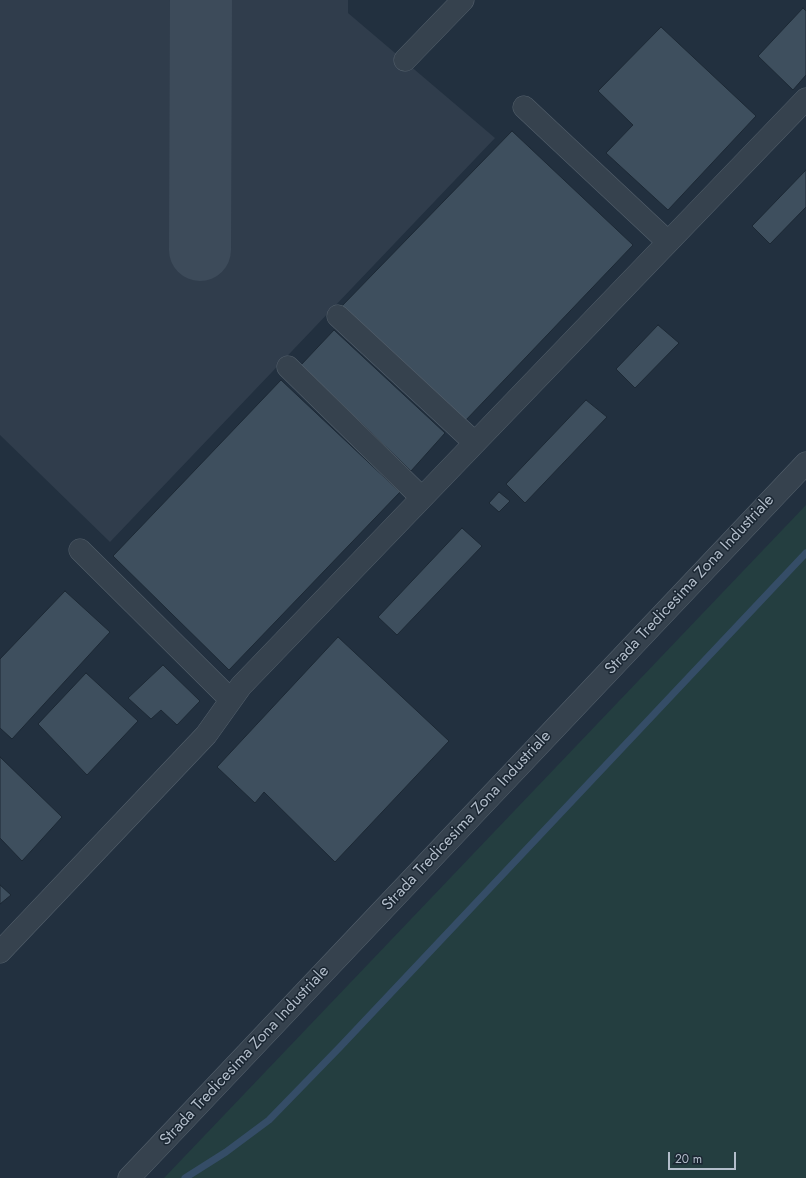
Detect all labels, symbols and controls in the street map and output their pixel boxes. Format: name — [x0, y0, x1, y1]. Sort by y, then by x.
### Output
street label: Strada Tredicesima Zona Industriale — [601, 491, 779, 679]
street label: Strada Tredicesima Zona Industriale — [378, 727, 556, 915]
street label: Strada Tredicesima Zona Industriale — [156, 962, 334, 1150]
scale bar — [670, 1144, 738, 1170]
text: 20 m — [675, 1150, 702, 1168]

